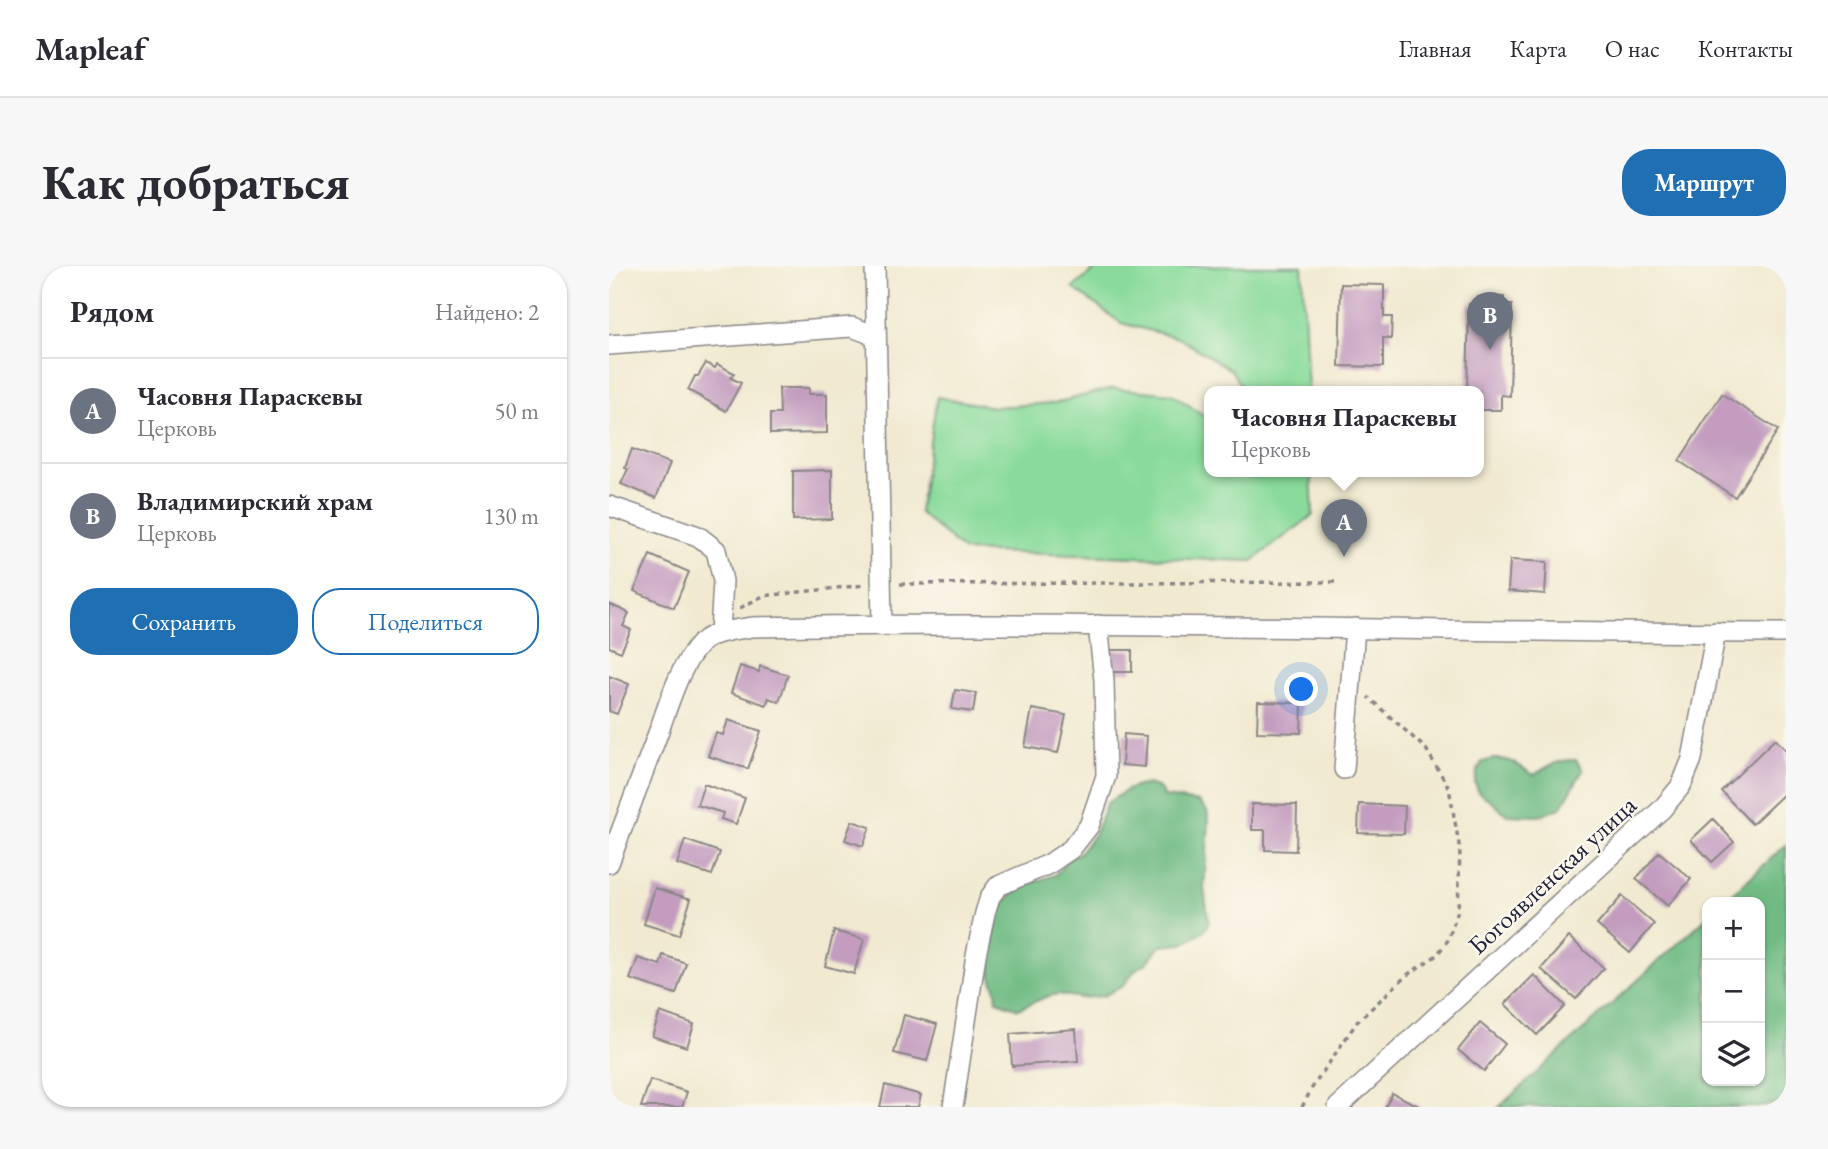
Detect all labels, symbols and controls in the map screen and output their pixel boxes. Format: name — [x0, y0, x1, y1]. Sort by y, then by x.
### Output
text: Mapleaf — [35, 27, 146, 70]
text: Главная — [1398, 33, 1472, 64]
text: Карта — [1510, 33, 1567, 64]
text: О нас — [1605, 33, 1660, 64]
text: Контакты — [1698, 33, 1793, 64]
button: Маршрут — [1622, 149, 1786, 216]
text: Как добраться — [42, 150, 350, 214]
text: Рядом — [70, 292, 154, 331]
pin: B — [1467, 292, 1513, 350]
text: Найдено: 2 — [435, 297, 539, 327]
text: Часовня Параскевы — [137, 379, 363, 413]
popup — [1204, 386, 1484, 477]
text: A — [85, 396, 101, 426]
text: 50 m — [494, 396, 539, 426]
text: Часовня Параскевы — [1231, 400, 1457, 434]
text: Церковь — [137, 413, 217, 443]
text: Церковь — [1231, 434, 1311, 464]
text: Владимирский храм — [137, 484, 373, 518]
pin: A — [1321, 499, 1367, 557]
text: B — [86, 501, 100, 531]
text: 130 m — [483, 501, 539, 531]
text: Церковь — [137, 518, 217, 548]
button: Сохранить — [70, 588, 298, 655]
button: Поделиться — [312, 588, 539, 655]
your location — [1284, 672, 1318, 706]
street label: Богоявленская улица — [1461, 788, 1644, 962]
map controls — [1702, 897, 1765, 1086]
button: + — [1702, 897, 1765, 960]
button: − — [1702, 960, 1765, 1023]
button: layers — [1702, 1023, 1765, 1086]

